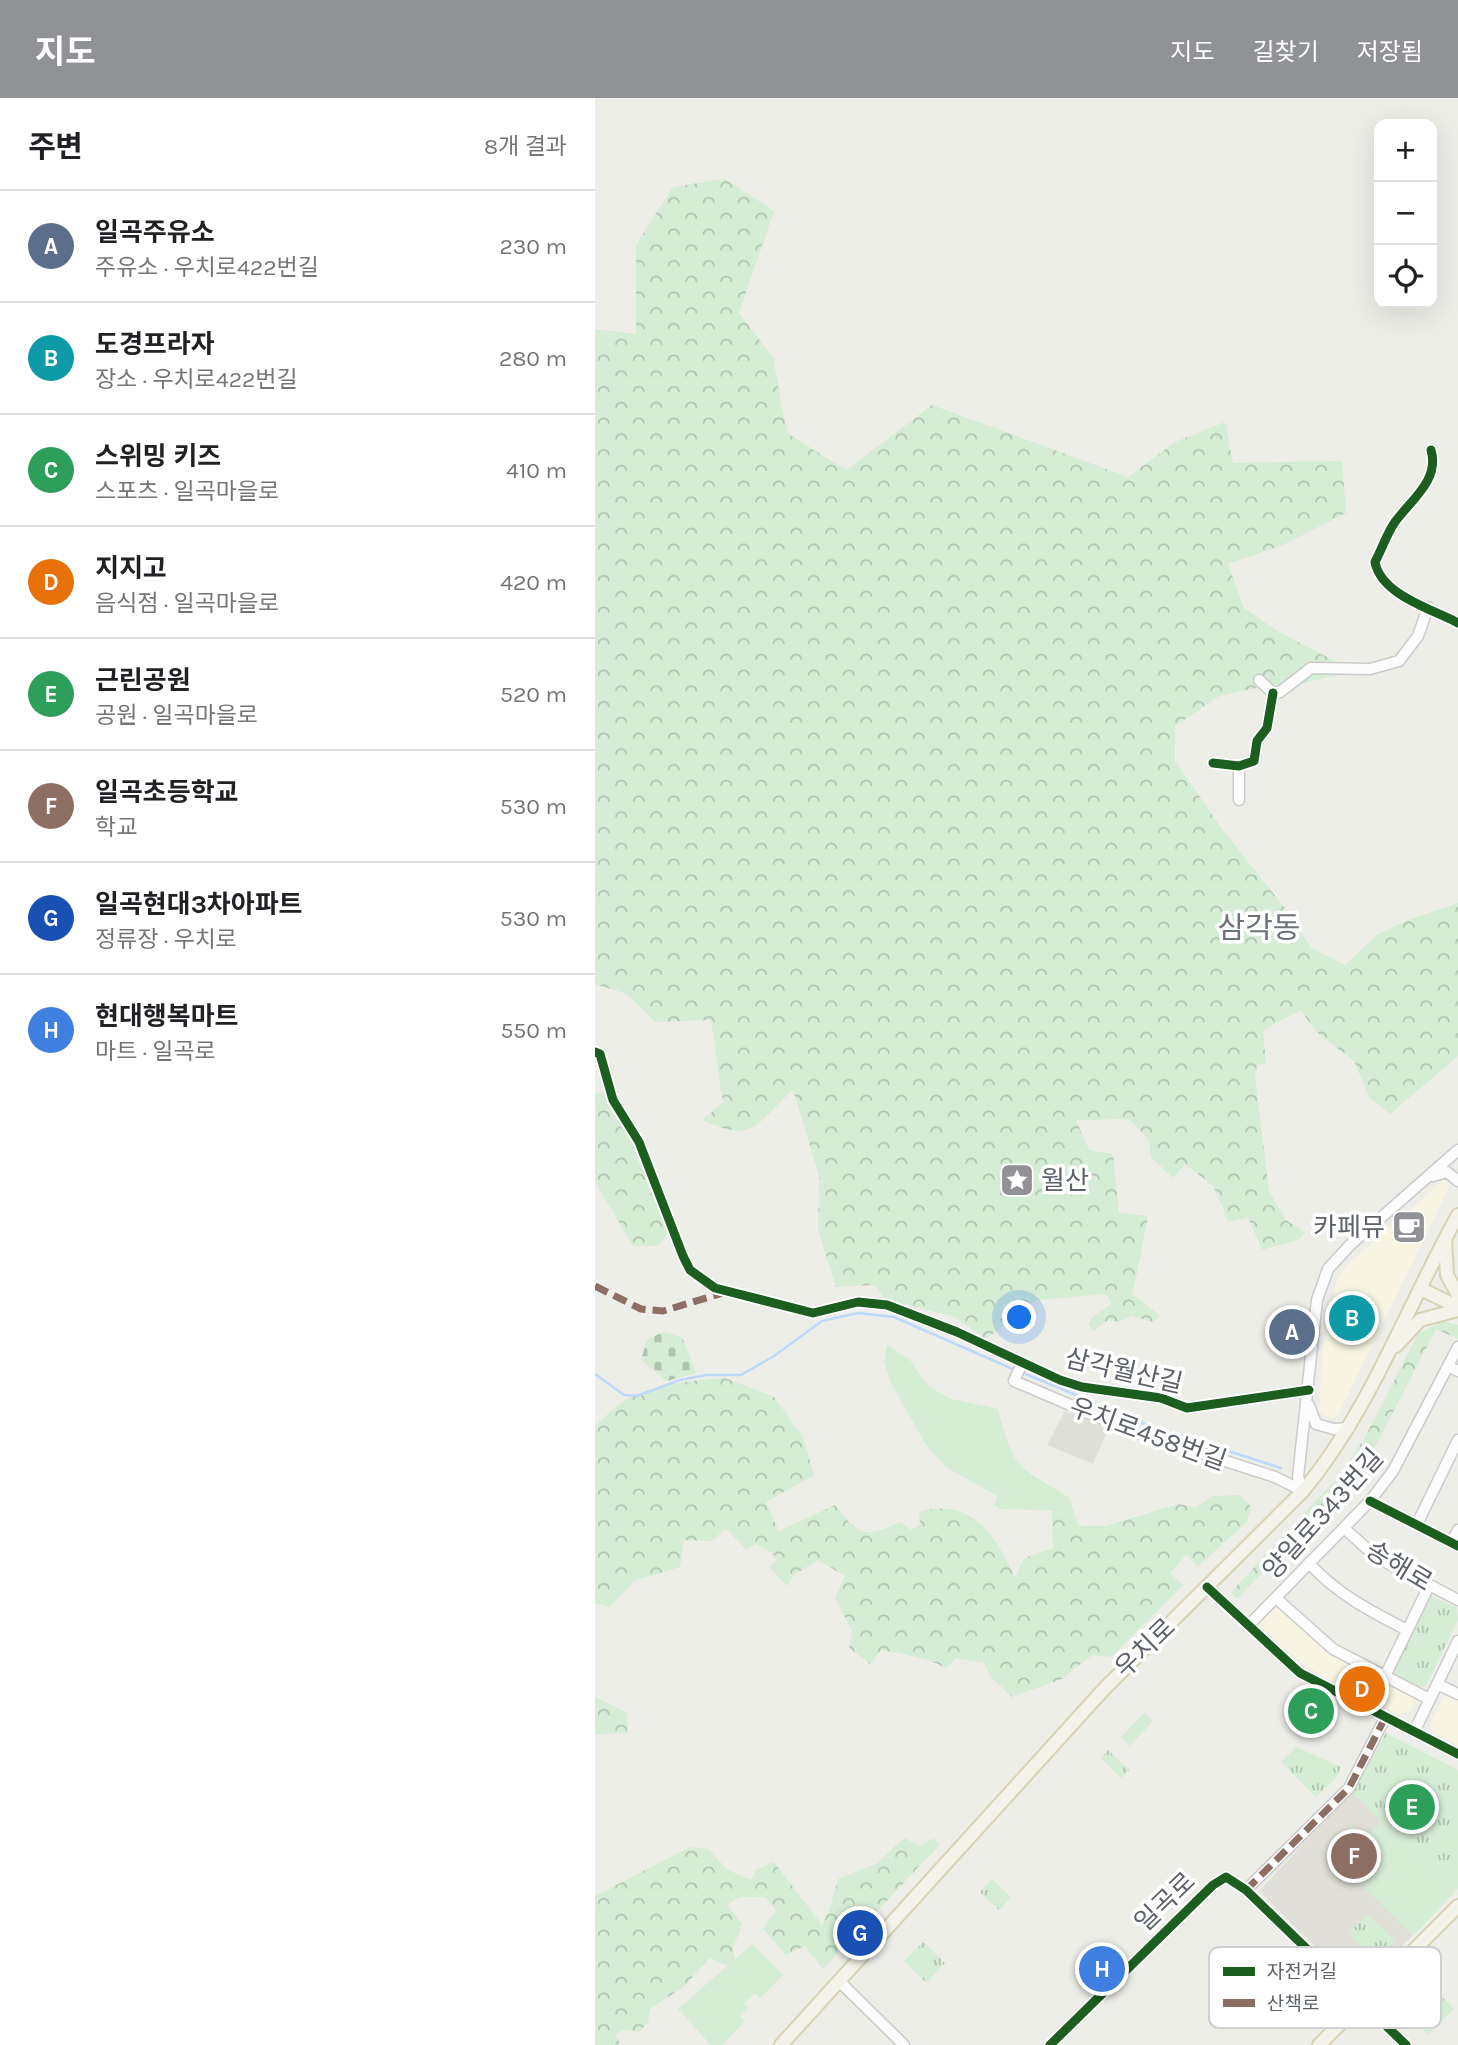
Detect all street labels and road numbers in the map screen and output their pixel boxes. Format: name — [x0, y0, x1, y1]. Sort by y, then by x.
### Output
street label: 삼각월산길 — [1062, 1342, 1186, 1400]
street label: 우치로458번길 — [1065, 1391, 1231, 1477]
street label: 양일로343번길 — [1256, 1442, 1390, 1586]
street label: 송해로 — [1360, 1534, 1438, 1598]
street label: 우치로 — [1108, 1612, 1182, 1684]
street label: 일곡로 — [1128, 1866, 1202, 1938]

